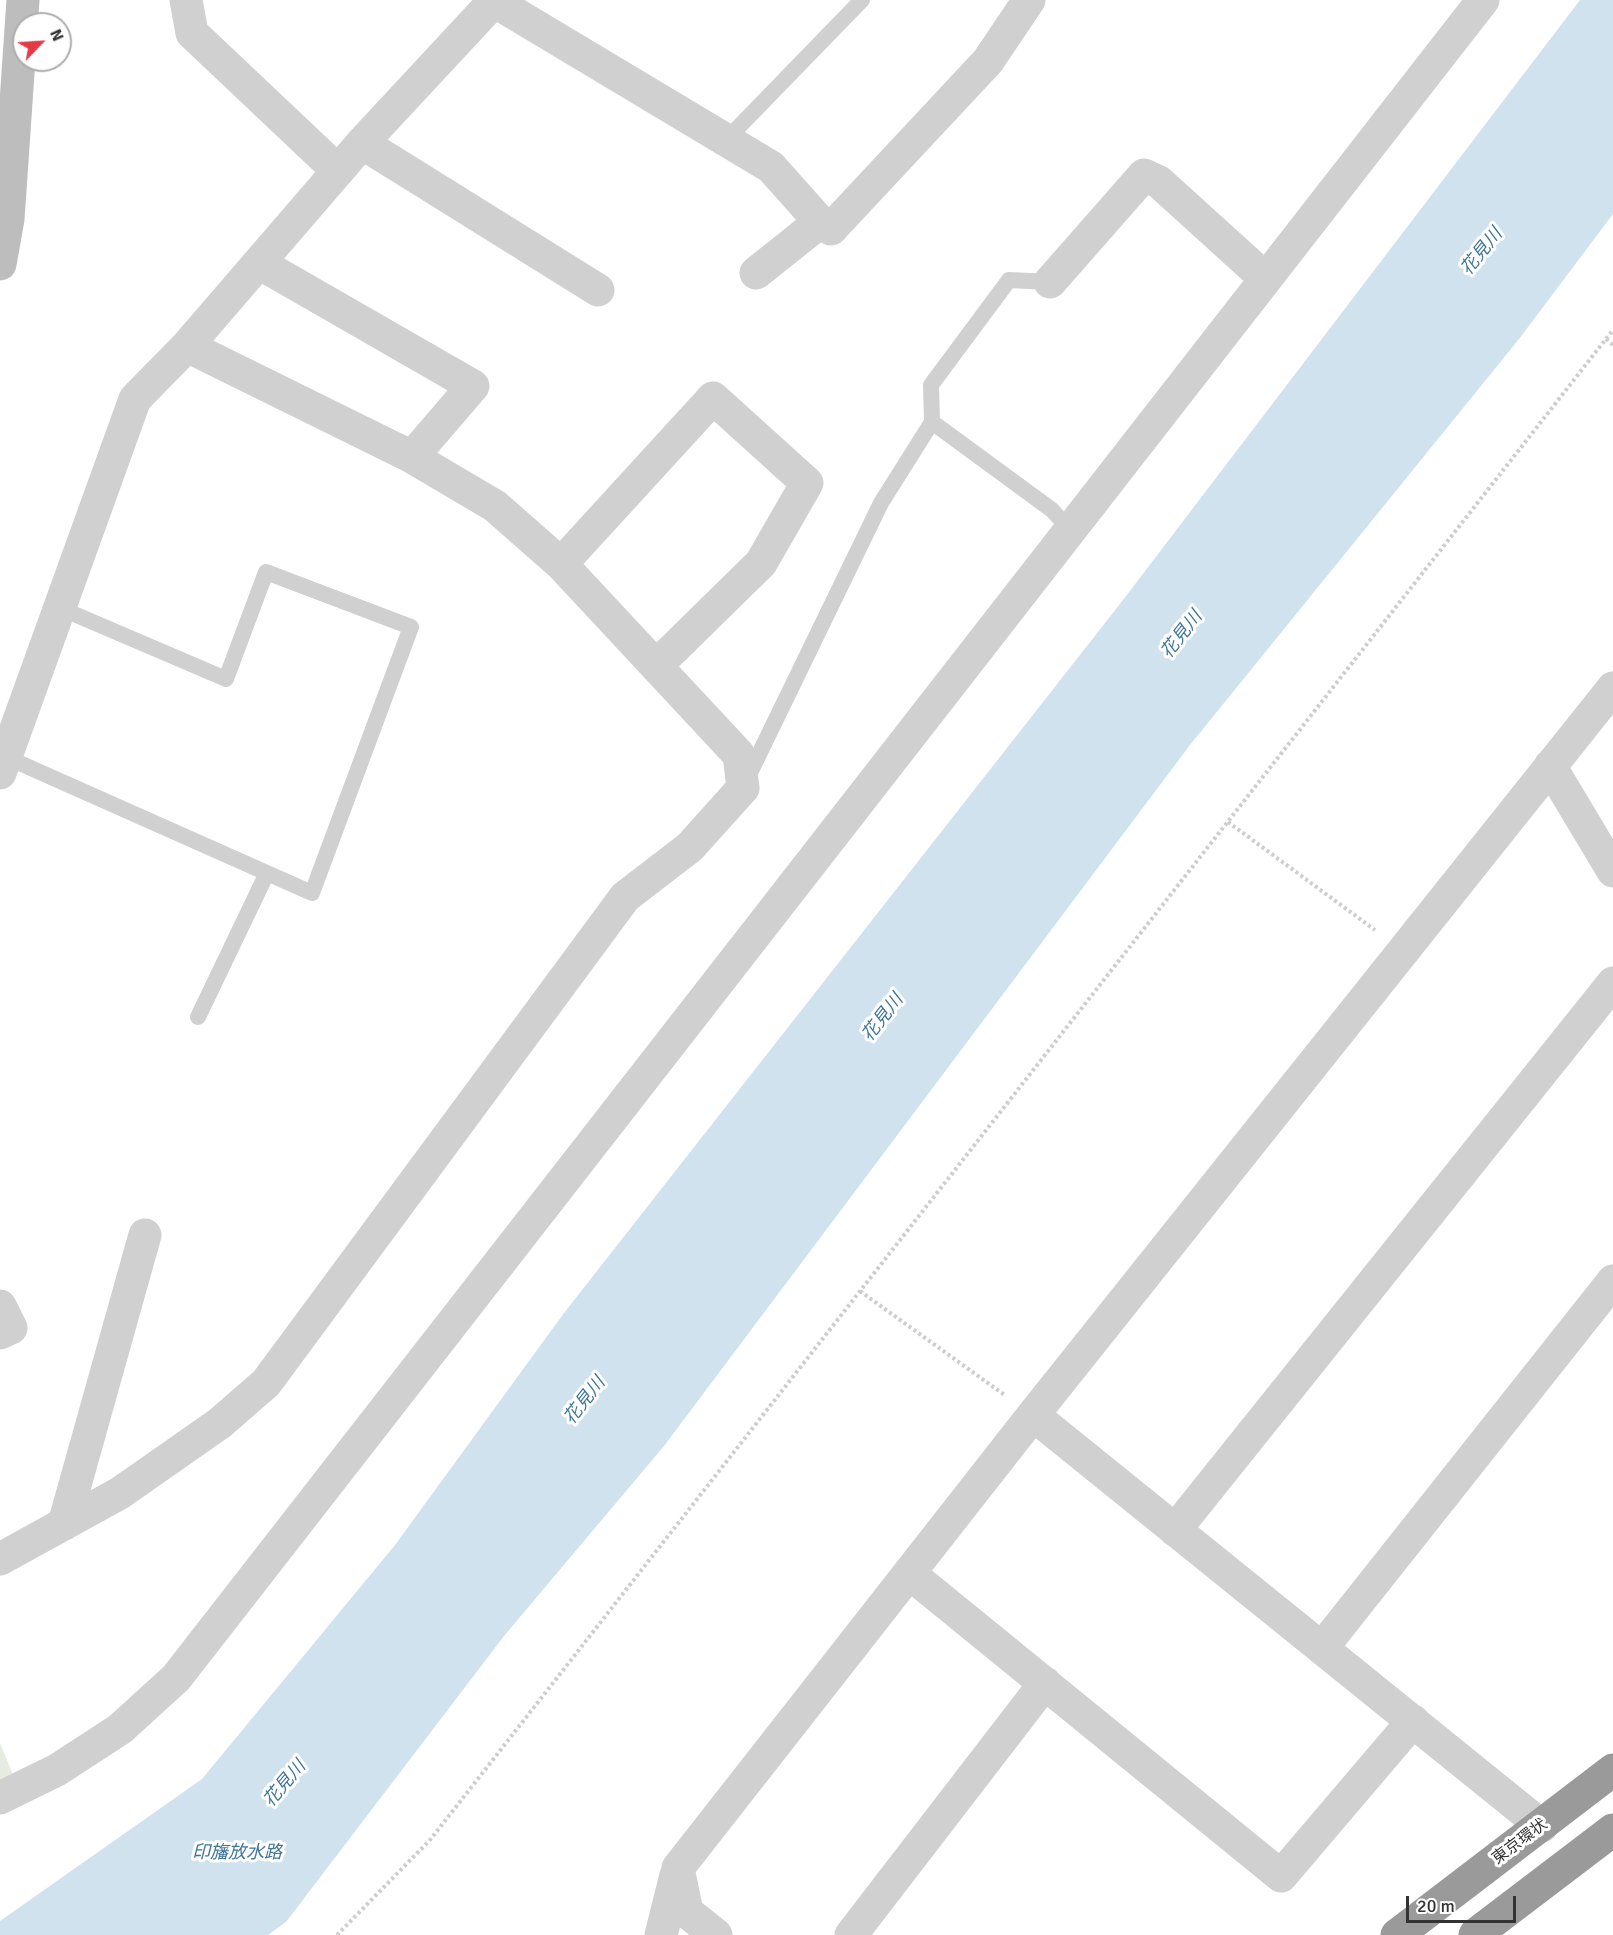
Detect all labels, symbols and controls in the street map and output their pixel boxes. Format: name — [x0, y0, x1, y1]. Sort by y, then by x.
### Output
north arrow — [12, 12, 72, 72]
text: N — [45, 26, 68, 45]
water label: 花見川 — [1457, 224, 1507, 280]
water label: 花見川 — [1157, 607, 1207, 663]
water label: 花見川 — [858, 990, 908, 1046]
water label: 花見川 — [560, 1373, 610, 1429]
water label: 花見川 — [259, 1756, 311, 1812]
street label: 東京環状 — [1489, 1815, 1551, 1869]
water label: 印旛放水路 — [192, 1842, 282, 1864]
scale bar — [1409, 1884, 1518, 1922]
text: 20 m — [1417, 1895, 1455, 1917]

